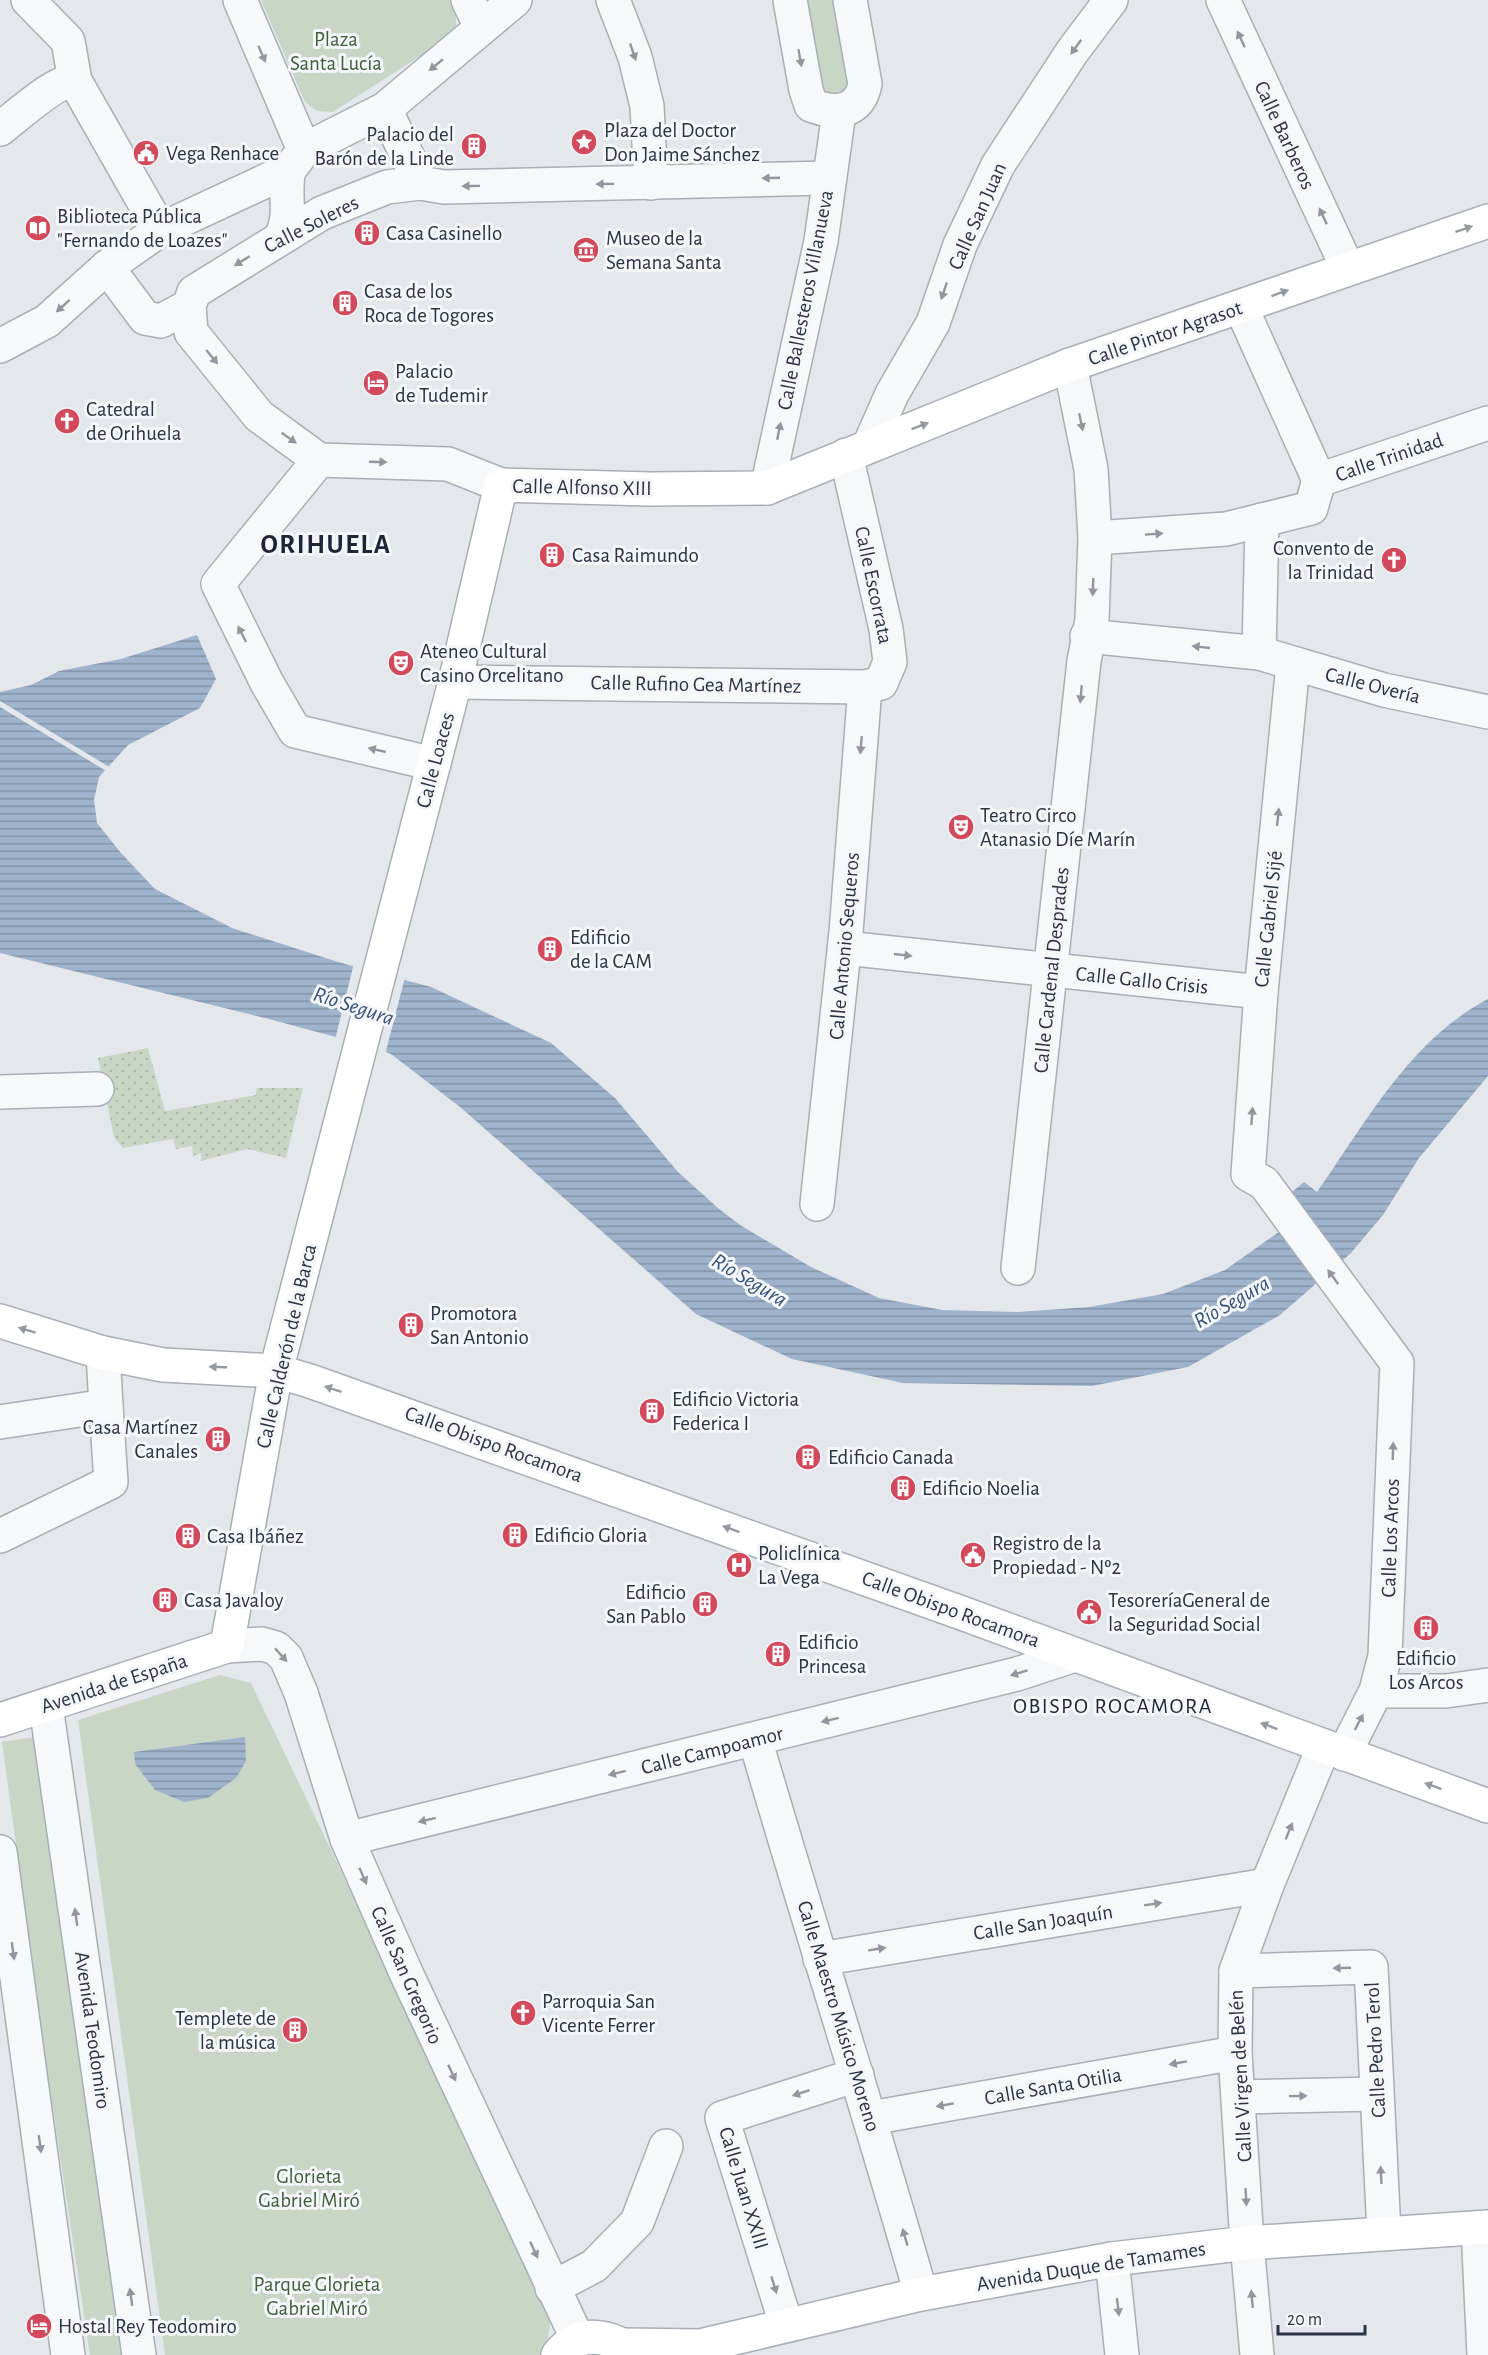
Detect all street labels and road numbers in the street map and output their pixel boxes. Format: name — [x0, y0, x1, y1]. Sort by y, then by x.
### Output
street label: Calle Barberos — [1250, 78, 1319, 193]
street label: Calle San Juan — [945, 160, 1010, 273]
street label: Calle Ballesteros Villanueva — [774, 188, 837, 412]
street label: Calle Soleres — [261, 192, 362, 257]
street label: Calle Pintor Agrasot — [1086, 297, 1245, 370]
street label: Calle Trinidad — [1333, 429, 1446, 486]
street label: Calle Alfonso XIII — [512, 476, 652, 499]
street label: Calle Escorrata — [851, 524, 896, 646]
street label: Calle Overía — [1323, 664, 1423, 708]
street label: Calle Rufino Gea Martínez — [590, 672, 802, 697]
street label: Calle Loaces — [413, 710, 458, 810]
street label: Calle Gabriel Sijé — [1251, 850, 1286, 988]
street label: Calle Antonio Sequeros — [826, 851, 863, 1041]
street label: Calle Cardenal Desprades — [1030, 866, 1073, 1074]
street label: Calle Gallo Crisis — [1075, 963, 1209, 998]
street label: Calle Calderón de la Barca — [253, 1242, 320, 1450]
street label: Calle Obispo Rocamora — [402, 1403, 586, 1486]
street label: Calle Los Arcos — [1378, 1478, 1403, 1598]
street label: Calle Obispo Rocamora — [859, 1568, 1043, 1651]
street label: Avenida de España — [38, 1650, 190, 1717]
street label: Calle Campoamor — [639, 1723, 785, 1778]
street label: Calle Maestro Músico Moreno — [793, 1898, 884, 2134]
street label: Calle San Joaquín — [972, 1901, 1114, 1944]
street label: Calle San Gregorio — [367, 1903, 446, 2047]
street label: Avenida Teodomiro — [71, 1950, 114, 2110]
street label: Calle Pedro Terol — [1361, 1981, 1390, 2118]
street label: Calle Virgen de Belén — [1225, 1989, 1256, 2163]
street label: Calle Santa Otilia — [983, 2064, 1124, 2109]
street label: Calle Juan XXIII — [715, 2124, 772, 2252]
street label: Avenida Duque de Tamames — [975, 2238, 1207, 2295]

